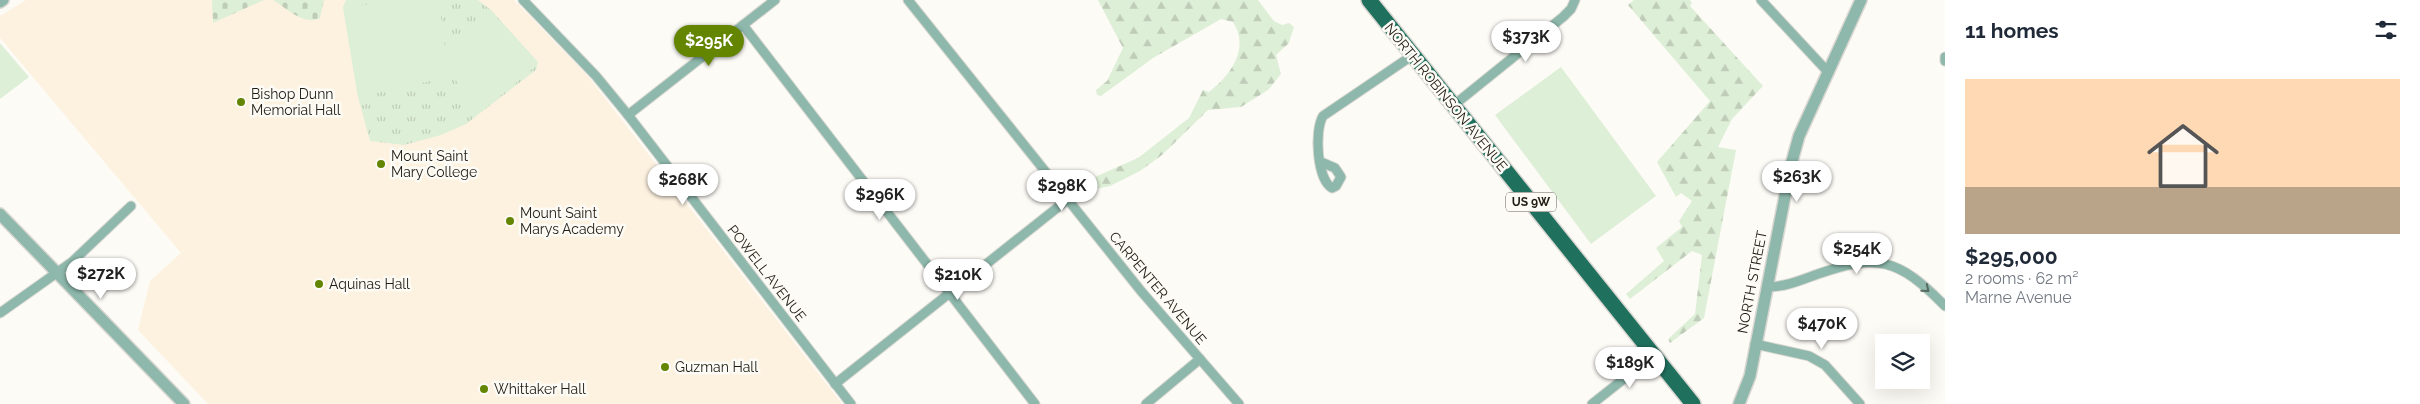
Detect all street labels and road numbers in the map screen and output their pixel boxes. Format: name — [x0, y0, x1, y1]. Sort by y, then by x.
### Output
street label: NORTH ROBINSON AVENUE — [1381, 20, 1511, 174]
road number: US 9W — [1506, 192, 1556, 212]
street label: POWELL AVENUE — [724, 222, 810, 324]
street label: CARPENTER AVENUE — [1106, 228, 1210, 348]
street label: NORTH STREET — [1734, 229, 1770, 335]

